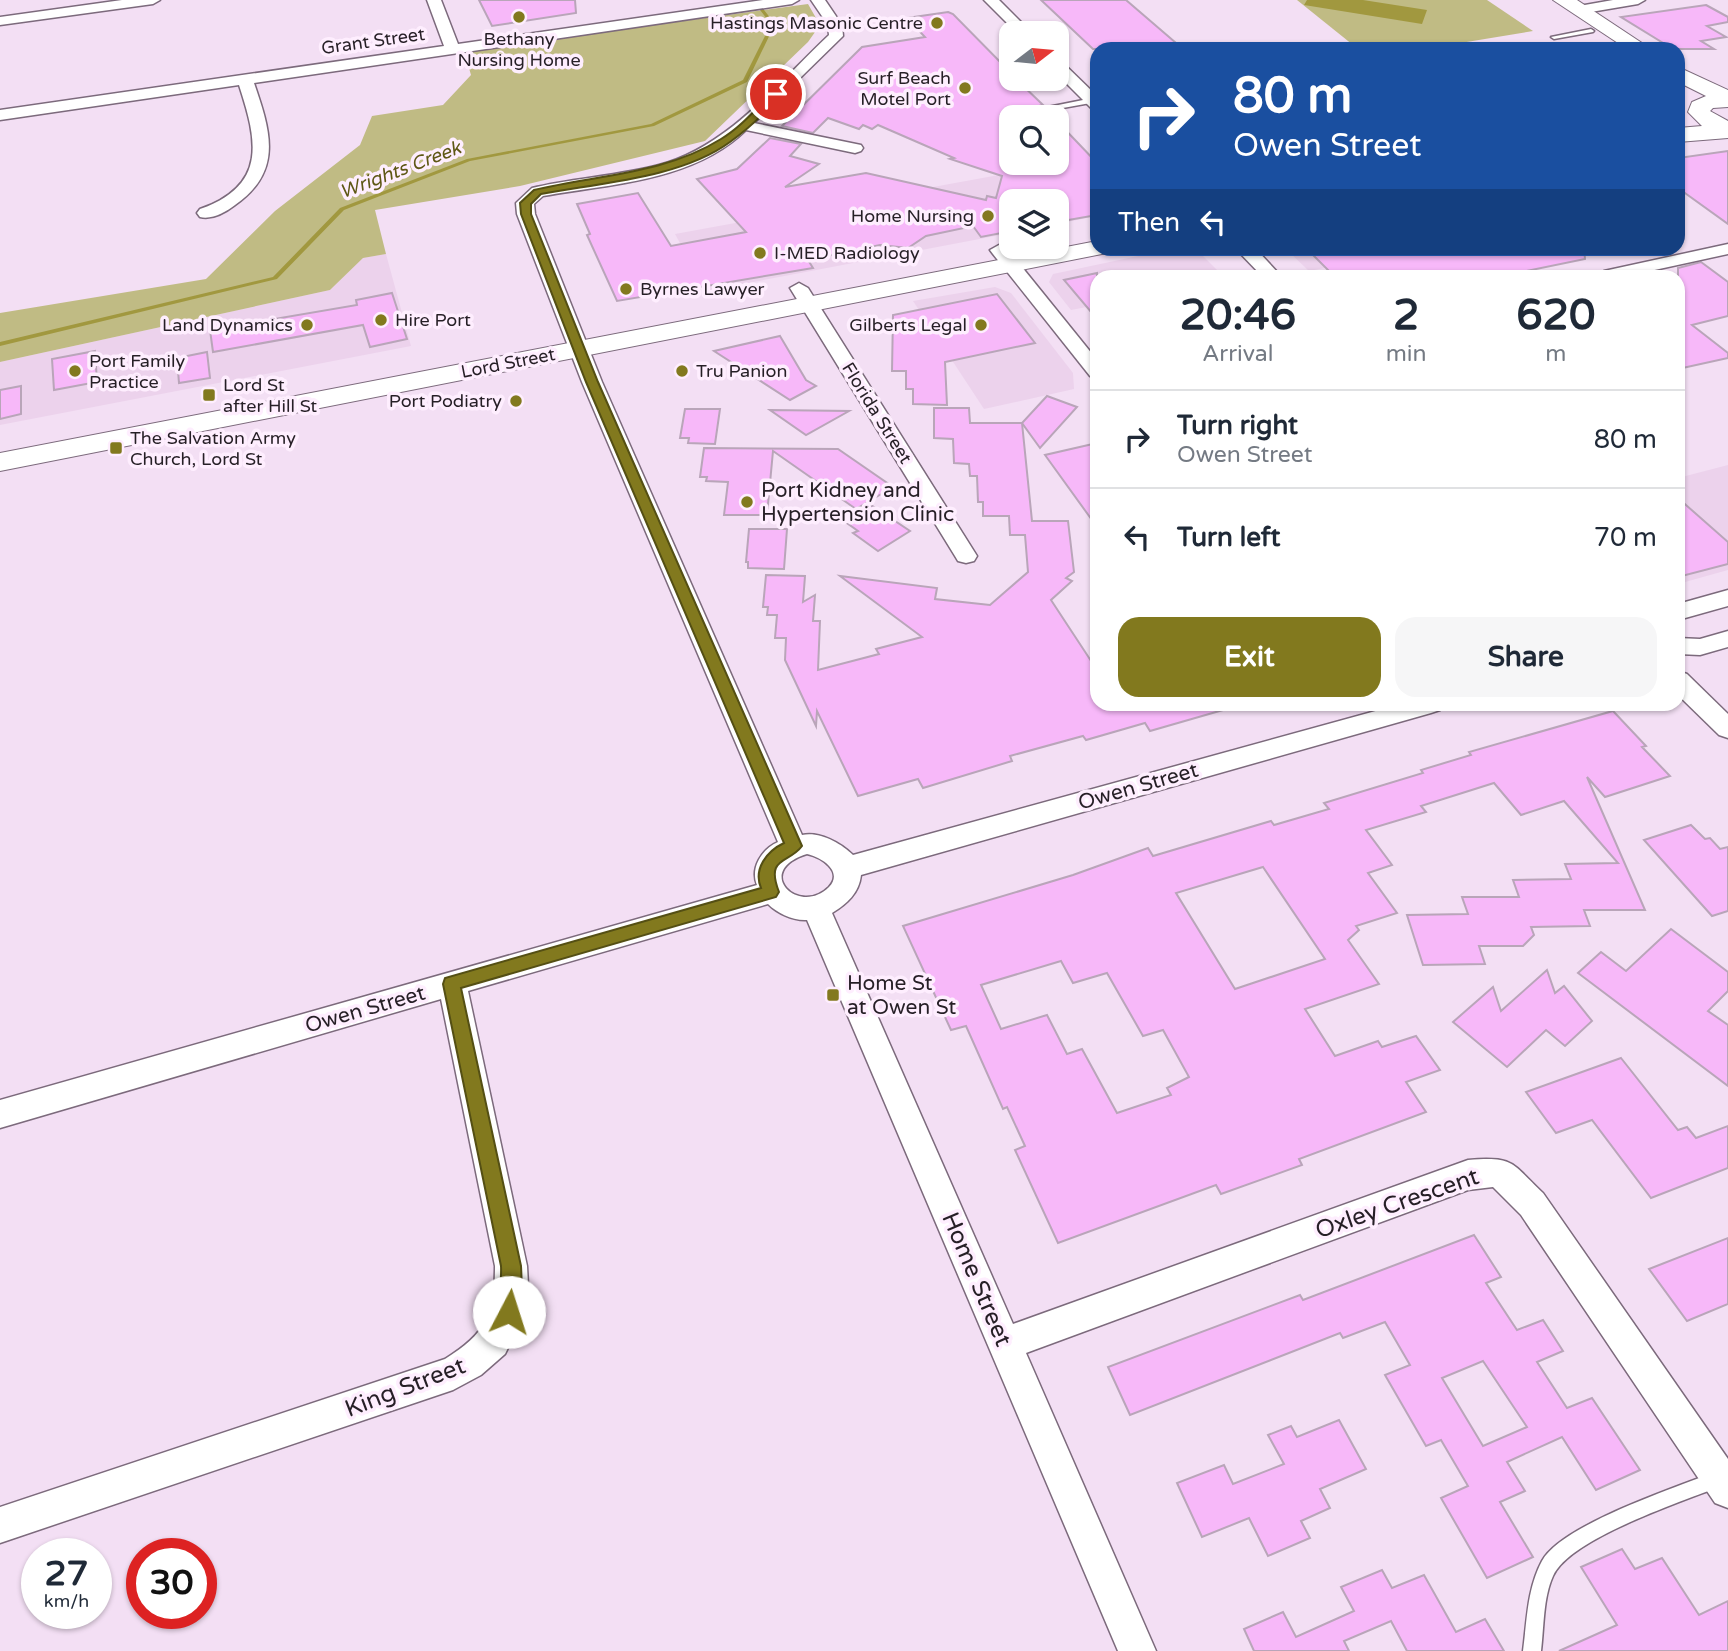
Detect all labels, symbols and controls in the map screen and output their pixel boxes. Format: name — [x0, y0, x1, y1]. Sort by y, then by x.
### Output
marker: Bethany Nursing Home — [511, 9, 527, 25]
place label: Hastings Masonic Centre — [710, 12, 923, 34]
marker: Hastings Masonic Centre — [929, 15, 945, 31]
north arrow — [999, 21, 1069, 91]
map controls — [999, 21, 1069, 259]
street label: Grant Street — [320, 23, 426, 59]
place label: Bethany Nursing Home — [457, 28, 581, 71]
pin — [746, 64, 806, 124]
place label: Surf Beach Motel Port — [857, 67, 951, 110]
text: 80 m — [1233, 67, 1352, 126]
icon: right — [1118, 70, 1209, 161]
icon: arrive — [757, 75, 795, 113]
marker: Surf Beach Motel Port — [957, 80, 973, 96]
button: search — [999, 105, 1069, 175]
text: Owen Street — [1233, 127, 1421, 165]
water label: Wrights Creek — [337, 136, 465, 203]
button: layers — [999, 189, 1069, 259]
icon: left — [1194, 203, 1232, 241]
place label: Home Nursing — [851, 205, 974, 227]
text: Then — [1118, 207, 1180, 238]
marker: Home Nursing — [980, 208, 996, 224]
place label: I-MED Radiology — [774, 242, 920, 264]
marker: I-MED Radiology — [752, 245, 768, 261]
place label: Byrnes Lawyer — [640, 278, 765, 300]
marker: Byrnes Lawyer — [618, 281, 634, 297]
text: 20:46 — [1180, 290, 1296, 341]
text: 2 — [1393, 290, 1419, 341]
text: 620 — [1516, 290, 1595, 341]
place label: Hire Port — [395, 309, 471, 331]
marker: Hire Port — [373, 312, 389, 328]
place label: Land Dynamics — [162, 314, 293, 336]
place label: Gilberts Legal — [849, 314, 967, 336]
marker: Land Dynamics — [299, 317, 315, 333]
marker: Gilberts Legal — [973, 317, 989, 333]
text: Arrival — [1202, 340, 1273, 368]
text: min — [1386, 340, 1427, 368]
text: m — [1545, 340, 1566, 368]
street label: Lord Street — [459, 343, 557, 383]
place label: Port Family Practice — [89, 350, 185, 393]
street label: Florida Street — [837, 358, 917, 468]
place label: Tru Panion — [696, 360, 788, 382]
marker: Port Family Practice — [67, 363, 83, 379]
marker: Tru Panion — [674, 363, 690, 379]
place label: Lord St after Hill St — [223, 374, 317, 417]
marker: Lord St after Hill St — [201, 387, 217, 403]
place label: Port Podiatry — [389, 390, 502, 412]
marker: Port Podiatry — [508, 393, 524, 409]
text: Turn right — [1177, 410, 1298, 441]
icon: right — [1118, 420, 1156, 458]
text: 80 m — [1594, 424, 1657, 455]
place label: The Salvation Army Church, Lord St — [130, 427, 296, 470]
marker: The Salvation Army Church, Lord St — [108, 440, 124, 456]
text: Owen Street — [1177, 441, 1312, 469]
place label: Port Kidney and Hypertension Clinic — [761, 478, 954, 527]
marker: Port Kidney and Hypertension Clinic — [739, 494, 755, 510]
icon: left — [1118, 518, 1156, 556]
text: Turn left — [1177, 522, 1280, 553]
text: 70 m — [1594, 522, 1657, 553]
button: Exit — [1118, 617, 1381, 697]
button: Share — [1395, 617, 1657, 697]
street label: Owen Street — [1075, 757, 1201, 816]
place label: Home St at Owen St — [847, 971, 956, 1020]
street label: Owen Street — [302, 980, 428, 1039]
marker: Home St at Owen St — [825, 987, 841, 1003]
street label: Oxley Crescent — [1312, 1162, 1483, 1245]
street label: Home Street — [935, 1208, 1018, 1351]
position arrow — [472, 1275, 546, 1349]
street label: King Street — [341, 1351, 469, 1424]
speed limit sign: 30 — [126, 1538, 217, 1629]
text: 27 — [45, 1553, 88, 1595]
text: km/h — [44, 1590, 89, 1612]

